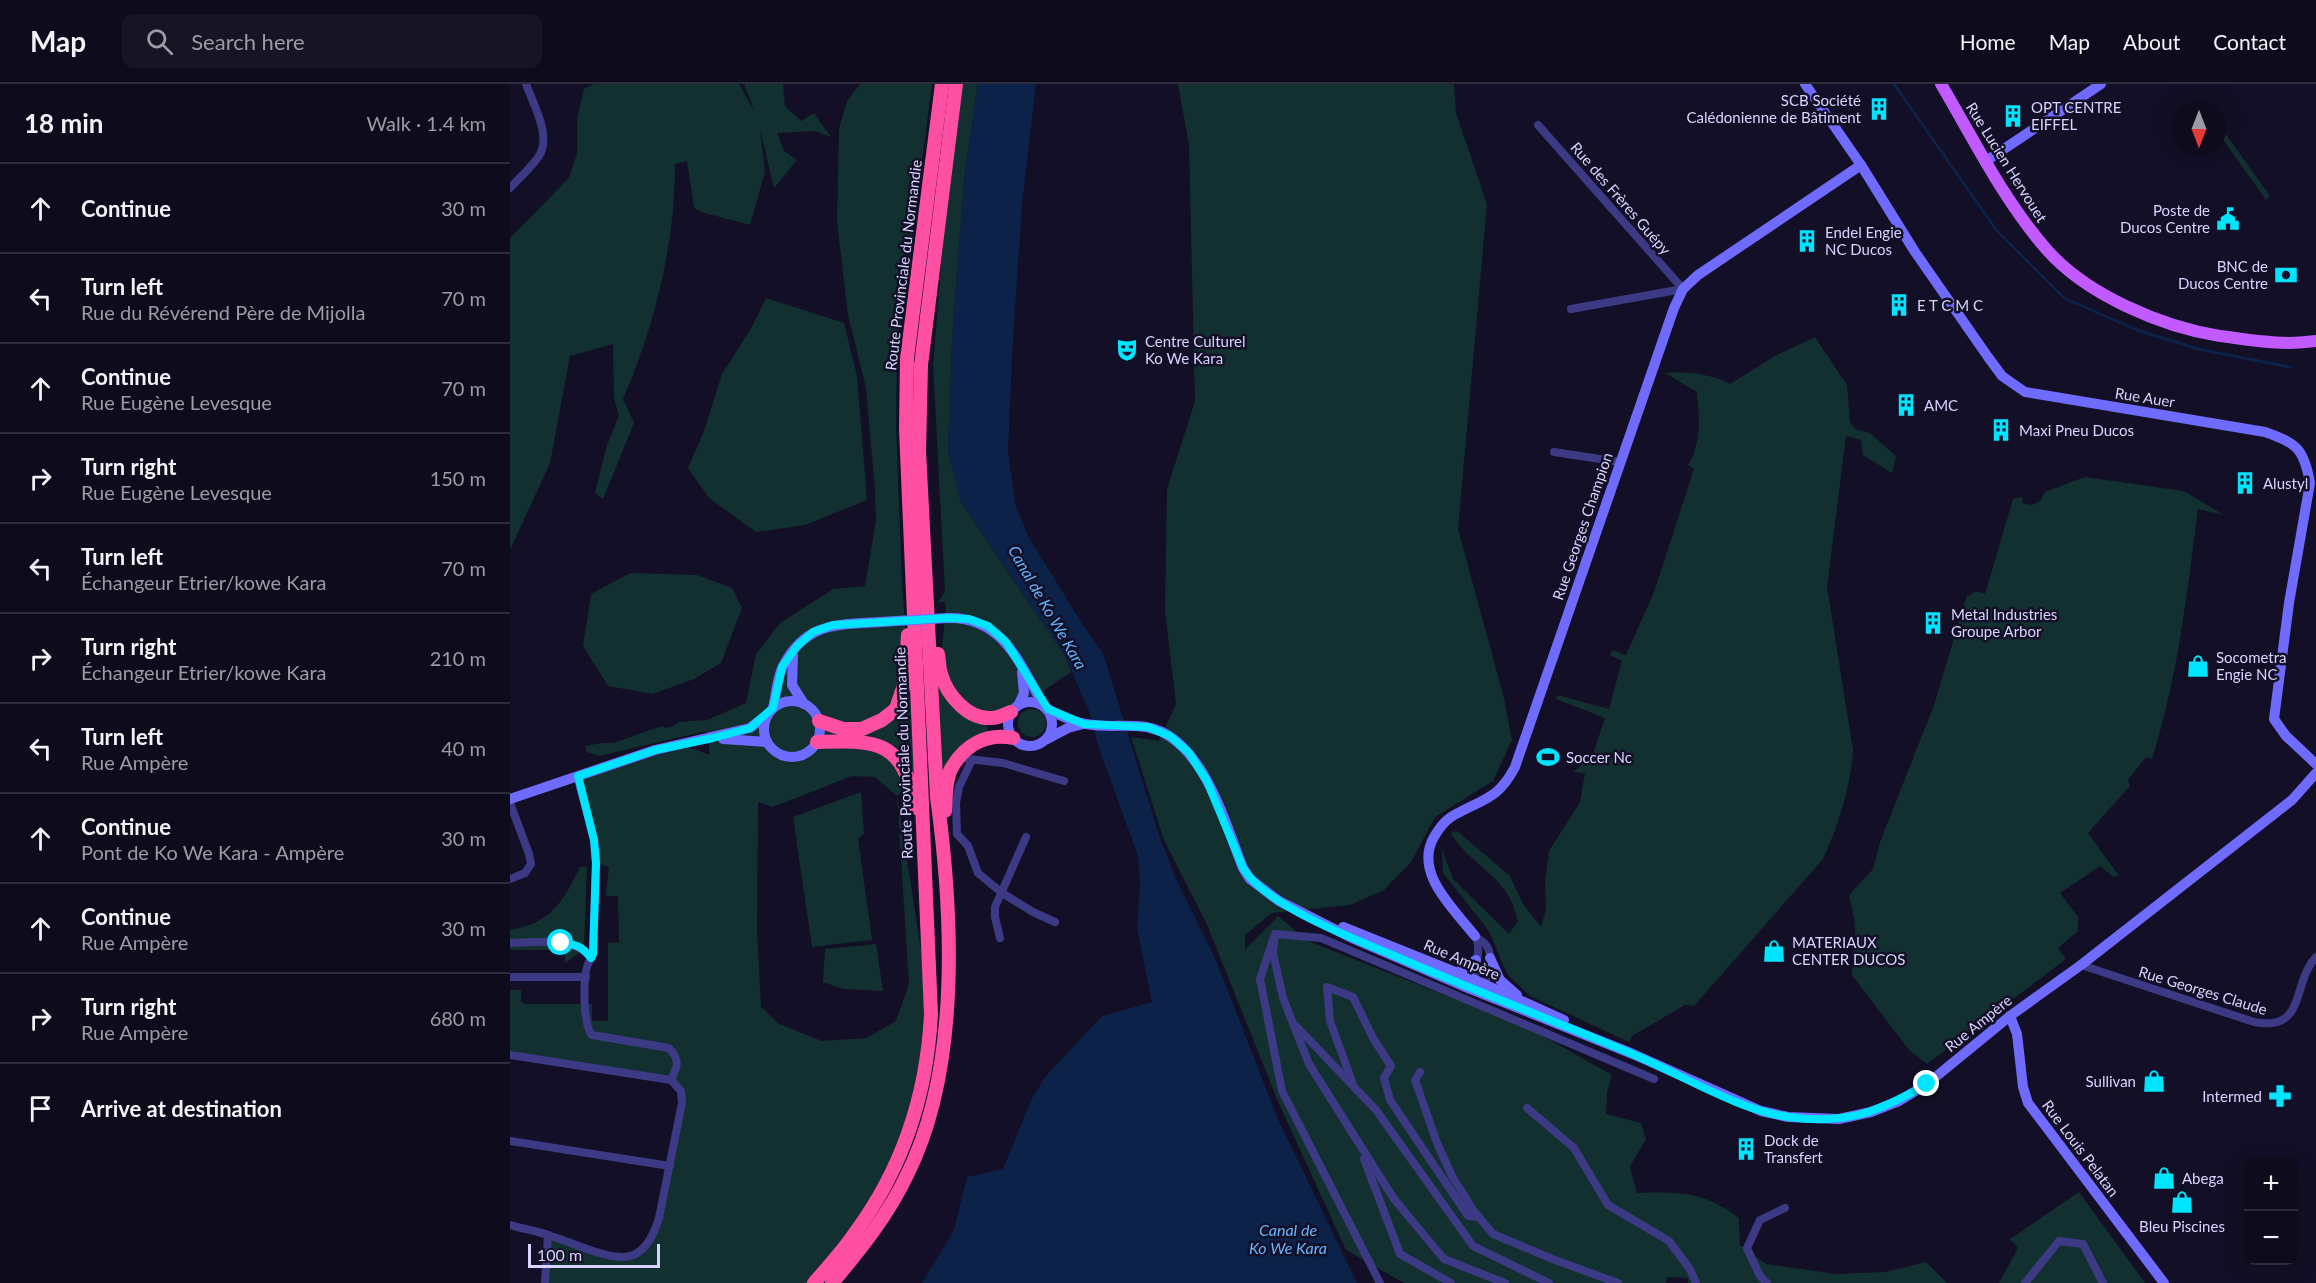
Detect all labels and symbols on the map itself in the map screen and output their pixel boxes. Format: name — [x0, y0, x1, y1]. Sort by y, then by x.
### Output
place label: SCB Société Calédonienne de Bâtiment — [1687, 91, 1862, 126]
building icon: SCB Société Calédonienne de Bâtiment — [1866, 96, 1892, 122]
place label: OPT CENTRE EIFFEL — [2031, 98, 2121, 133]
street label: Rue Lucien Hervouet — [1963, 99, 2052, 226]
north arrow — [2172, 102, 2226, 156]
building icon: OPT CENTRE EIFFEL — [2000, 103, 2026, 129]
street label: Rue des Frères Guépy — [1567, 138, 1675, 258]
street label: Route Provinciale du Normandie — [881, 158, 925, 371]
place label: Poste de Ducos Centre — [2120, 201, 2210, 236]
public building icon: Poste de Ducos Centre — [2215, 206, 2241, 232]
place label: Endel Engie NC Ducos — [1825, 223, 1902, 258]
building icon: Endel Engie NC Ducos — [1794, 228, 1820, 254]
place label: BNC de Ducos Centre — [2178, 257, 2268, 292]
bank icon: BNC de Ducos Centre — [2273, 262, 2299, 288]
building icon: E T C M C — [1886, 292, 1912, 318]
place label: E T C M C — [1917, 296, 1983, 314]
place label: Centre Culturel Ko We Kara — [1145, 332, 1246, 367]
theatre icon: Centre Culturel Ko We Kara — [1114, 337, 1140, 363]
street label: Rue Auer — [2114, 383, 2177, 411]
building icon: AMC — [1893, 392, 1919, 418]
place label: AMC — [1924, 396, 1958, 414]
building icon: Maxi Pneu Ducos — [1988, 417, 2014, 443]
place label: Maxi Pneu Ducos — [2019, 421, 2134, 439]
street label: Rue Georges Champion — [1548, 450, 1616, 602]
building icon: Alustyl — [2232, 470, 2258, 496]
place label: Alustyl — [2263, 474, 2308, 492]
water label: Canal de Ko We Kara — [1005, 542, 1091, 672]
place label: Metal Industries Groupe Arbor — [1951, 605, 2057, 640]
building icon: Metal Industries Groupe Arbor — [1920, 610, 1946, 636]
street label: Route Provinciale du Normandie — [890, 647, 916, 859]
place label: Socometra Engie NC — [2216, 648, 2287, 683]
shop icon: Socometra Engie NC — [2185, 653, 2211, 679]
sports icon: Soccer Nc — [1535, 744, 1561, 770]
place label: Soccer Nc — [1566, 748, 1632, 766]
route start — [547, 929, 573, 955]
place label: MATERIAUX CENTER DUCOS — [1792, 933, 1905, 968]
street label: Rue Ampère — [1421, 935, 1503, 983]
shop icon: MATERIAUX CENTER DUCOS — [1761, 938, 1787, 964]
street label: Rue Georges Claude — [2137, 962, 2269, 1018]
street label: Rue Ampère — [1941, 991, 2015, 1055]
shop icon: Sullivan — [2141, 1068, 2167, 1094]
route end — [1913, 1070, 1939, 1096]
place label: Sullivan — [2086, 1072, 2136, 1090]
pharmacy icon: Intermed — [2267, 1083, 2293, 1109]
place label: Intermed — [2202, 1087, 2262, 1105]
street label: Rue Louis Pelatan — [2039, 1096, 2123, 1200]
place label: Dock de Transfert — [1764, 1131, 1823, 1166]
building icon: Dock de Transfert — [1733, 1136, 1759, 1162]
shop icon: Abega — [2151, 1165, 2177, 1191]
place label: Abega — [2182, 1169, 2224, 1187]
shop icon: Bleu Piscines — [2169, 1189, 2195, 1215]
place label: Bleu Piscines — [2139, 1217, 2225, 1235]
water label: Canal de Ko We Kara — [1249, 1220, 1327, 1257]
scale bar — [528, 1241, 660, 1268]

